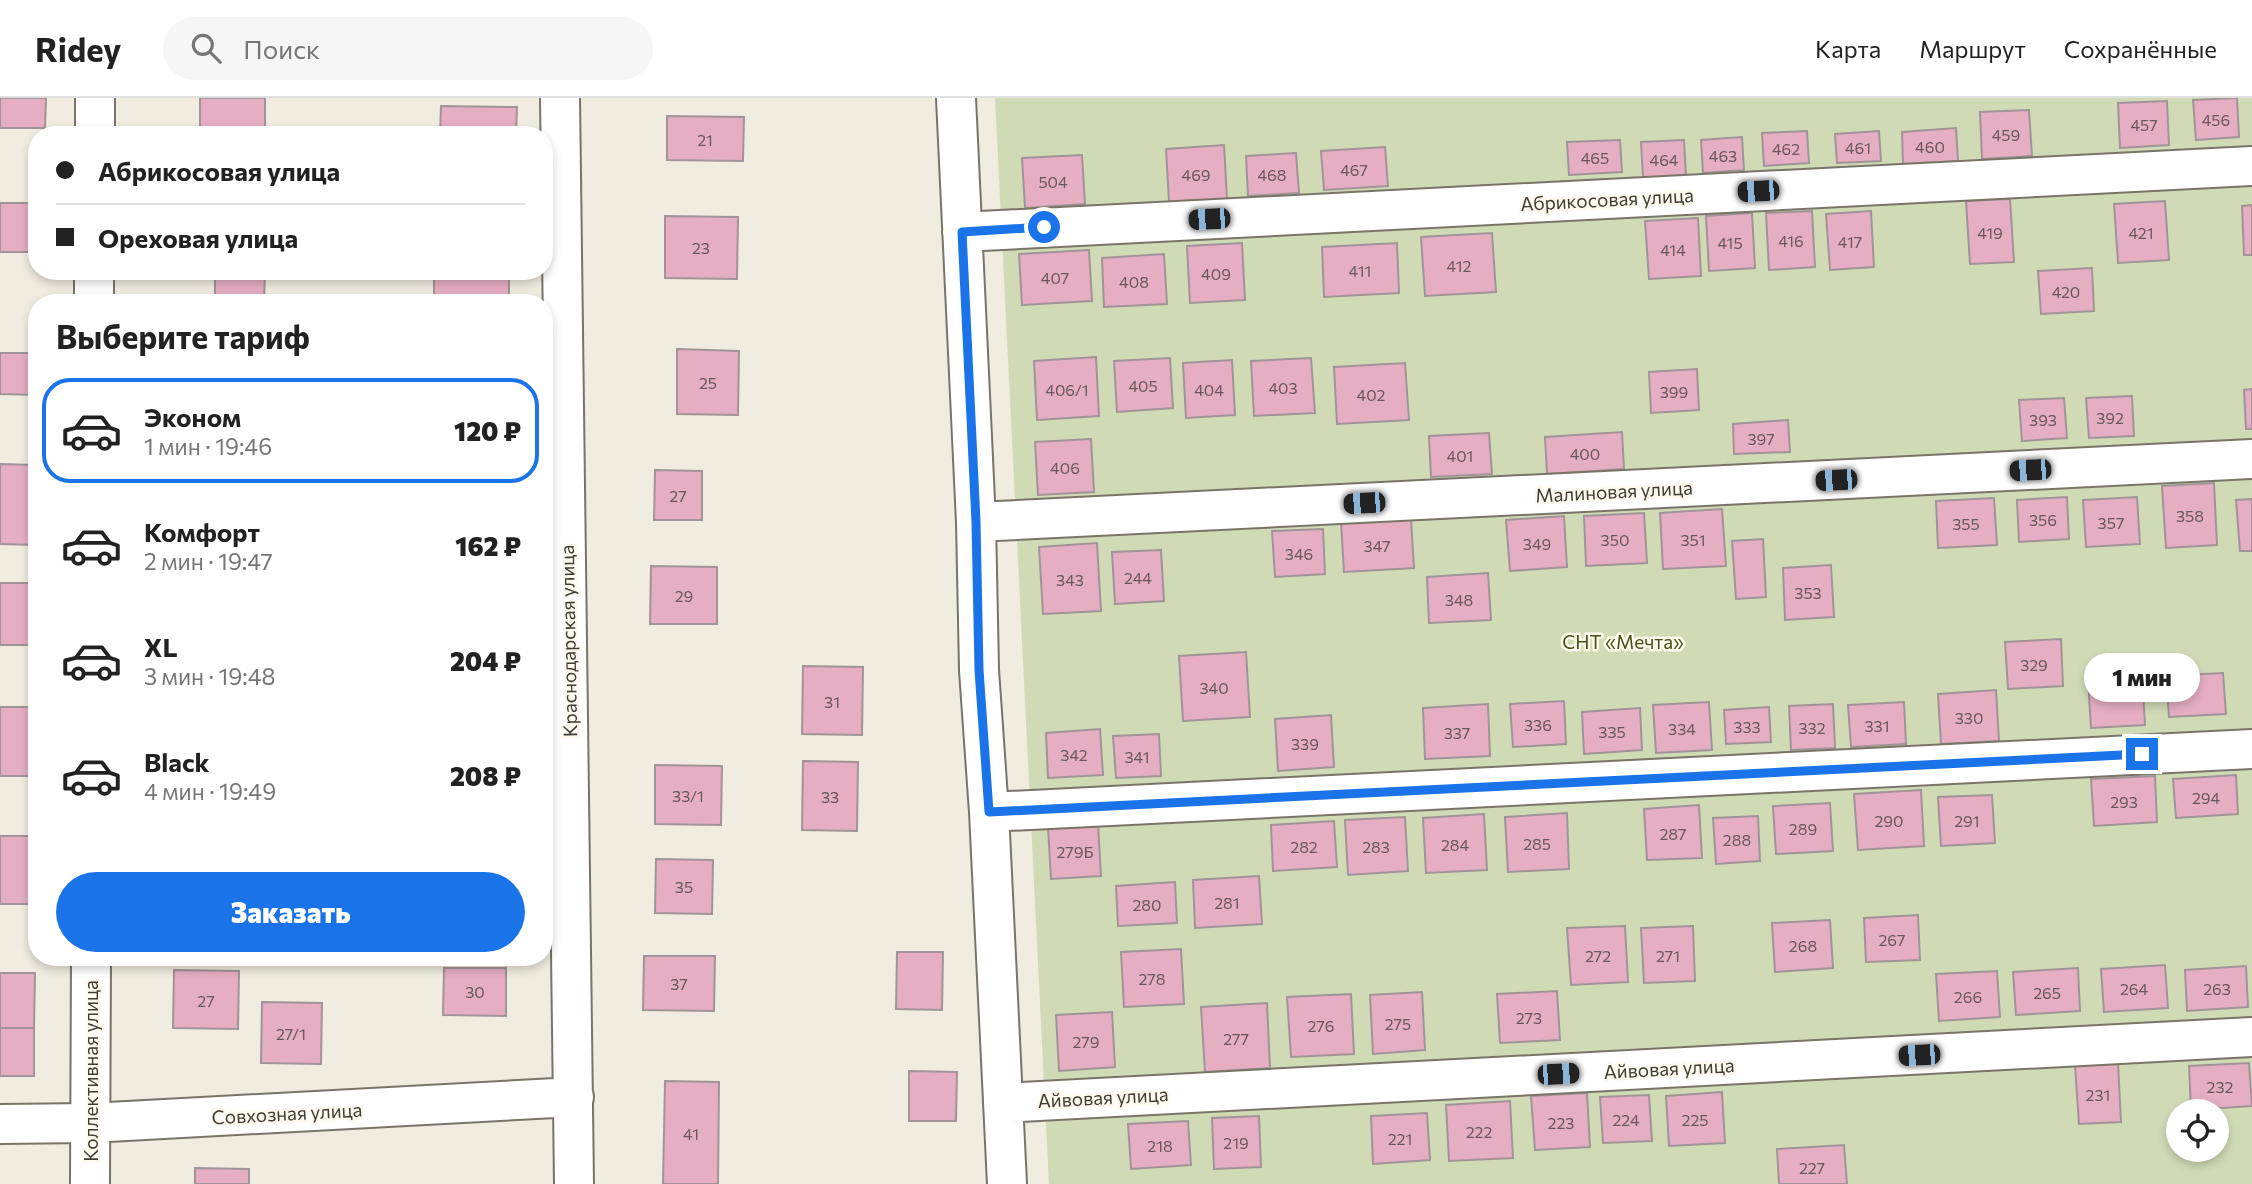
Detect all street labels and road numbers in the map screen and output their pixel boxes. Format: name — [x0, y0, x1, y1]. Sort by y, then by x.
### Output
street label: Абрикосовая улица — [1520, 183, 1694, 215]
street label: Малиновая улица — [1535, 475, 1693, 507]
street label: Краснодарская улица — [555, 545, 581, 737]
street label: Коллективная улица — [79, 980, 102, 1162]
street label: Айвовая улица — [1603, 1053, 1735, 1083]
street label: Айвовая улица — [1037, 1082, 1169, 1112]
street label: Совхозная улица — [211, 1098, 363, 1128]

